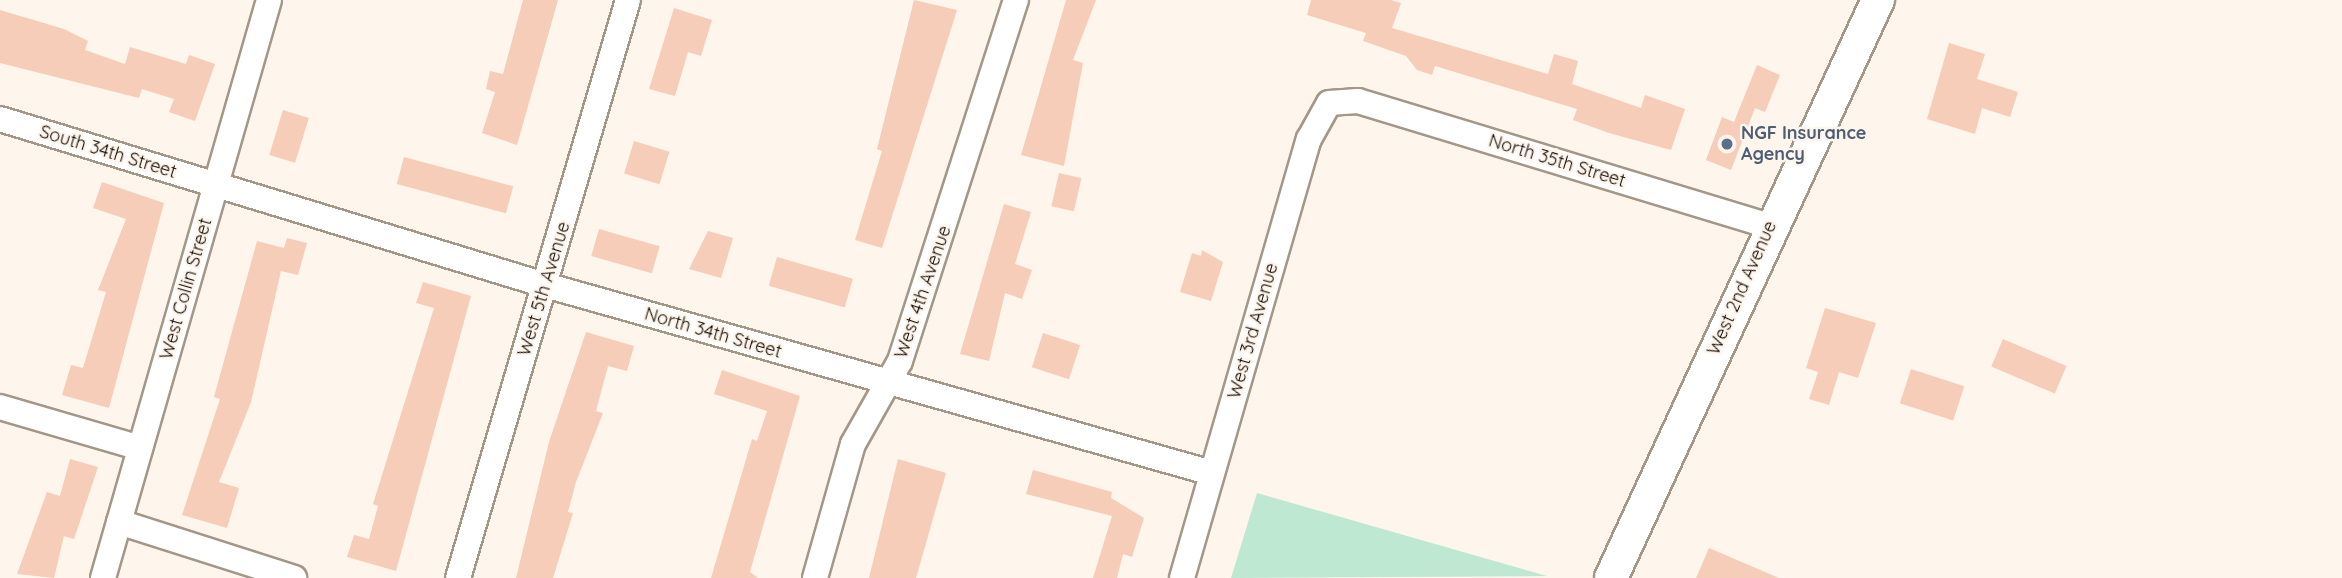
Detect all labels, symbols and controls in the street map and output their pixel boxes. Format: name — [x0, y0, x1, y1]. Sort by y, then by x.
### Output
street label: South 34th Street — [37, 121, 179, 183]
place label: NGF Insurance Agency — [1741, 123, 1866, 166]
street label: North 35th Street — [1486, 130, 1628, 192]
marker: NGF Insurance Agency — [1719, 136, 1735, 152]
street label: West Collin Street — [155, 216, 217, 362]
street label: West 2nd Avenue — [1703, 218, 1781, 358]
street label: West 5th Avenue — [513, 219, 575, 359]
street label: West 4th Avenue — [890, 223, 956, 361]
street label: West 3rd Avenue — [1223, 261, 1283, 401]
street label: North 34th Street — [642, 303, 784, 363]

